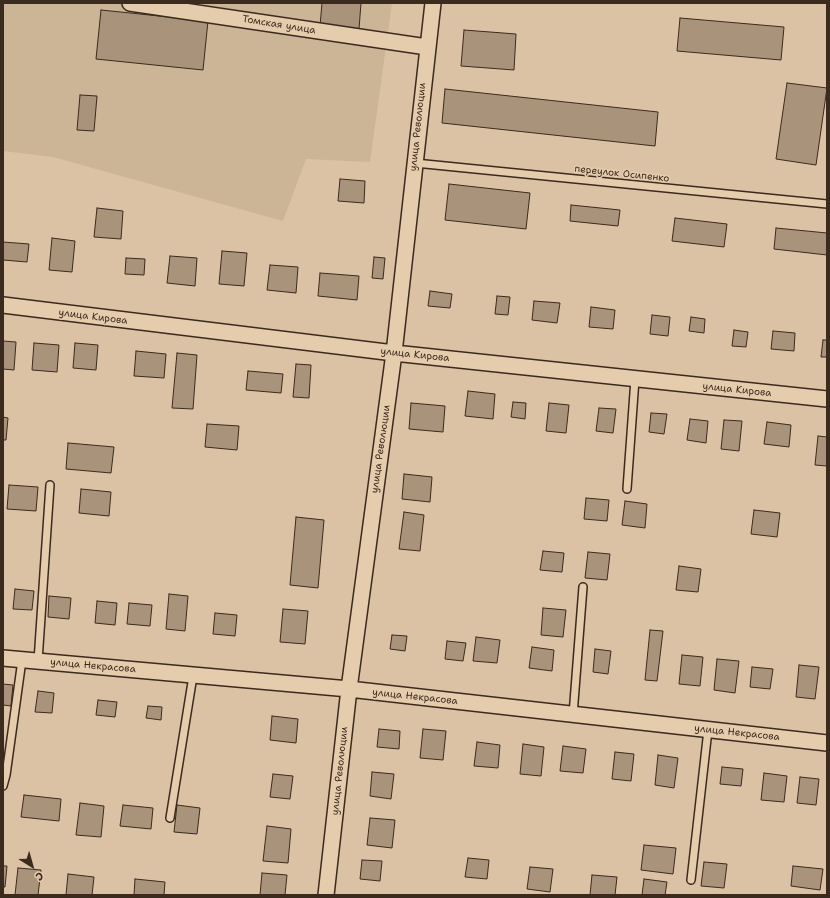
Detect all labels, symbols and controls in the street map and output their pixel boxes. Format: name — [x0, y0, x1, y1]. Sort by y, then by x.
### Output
street label: Томская улица — [241, 13, 317, 37]
street label: улица Революции — [407, 82, 429, 172]
street label: переулок Осипенко — [574, 163, 670, 185]
street label: улица Кирова — [58, 307, 128, 327]
street label: улица Кирова — [380, 345, 450, 365]
street label: улица Кирова — [702, 380, 772, 400]
street label: улица Революции — [369, 404, 393, 494]
street label: улица Некрасова — [50, 656, 136, 676]
street label: улица Некрасова — [372, 687, 458, 707]
street label: улица Некрасова — [694, 723, 780, 743]
street label: улица Революции — [329, 726, 351, 816]
north arrow — [12, 846, 52, 886]
text: С — [32, 868, 47, 884]

